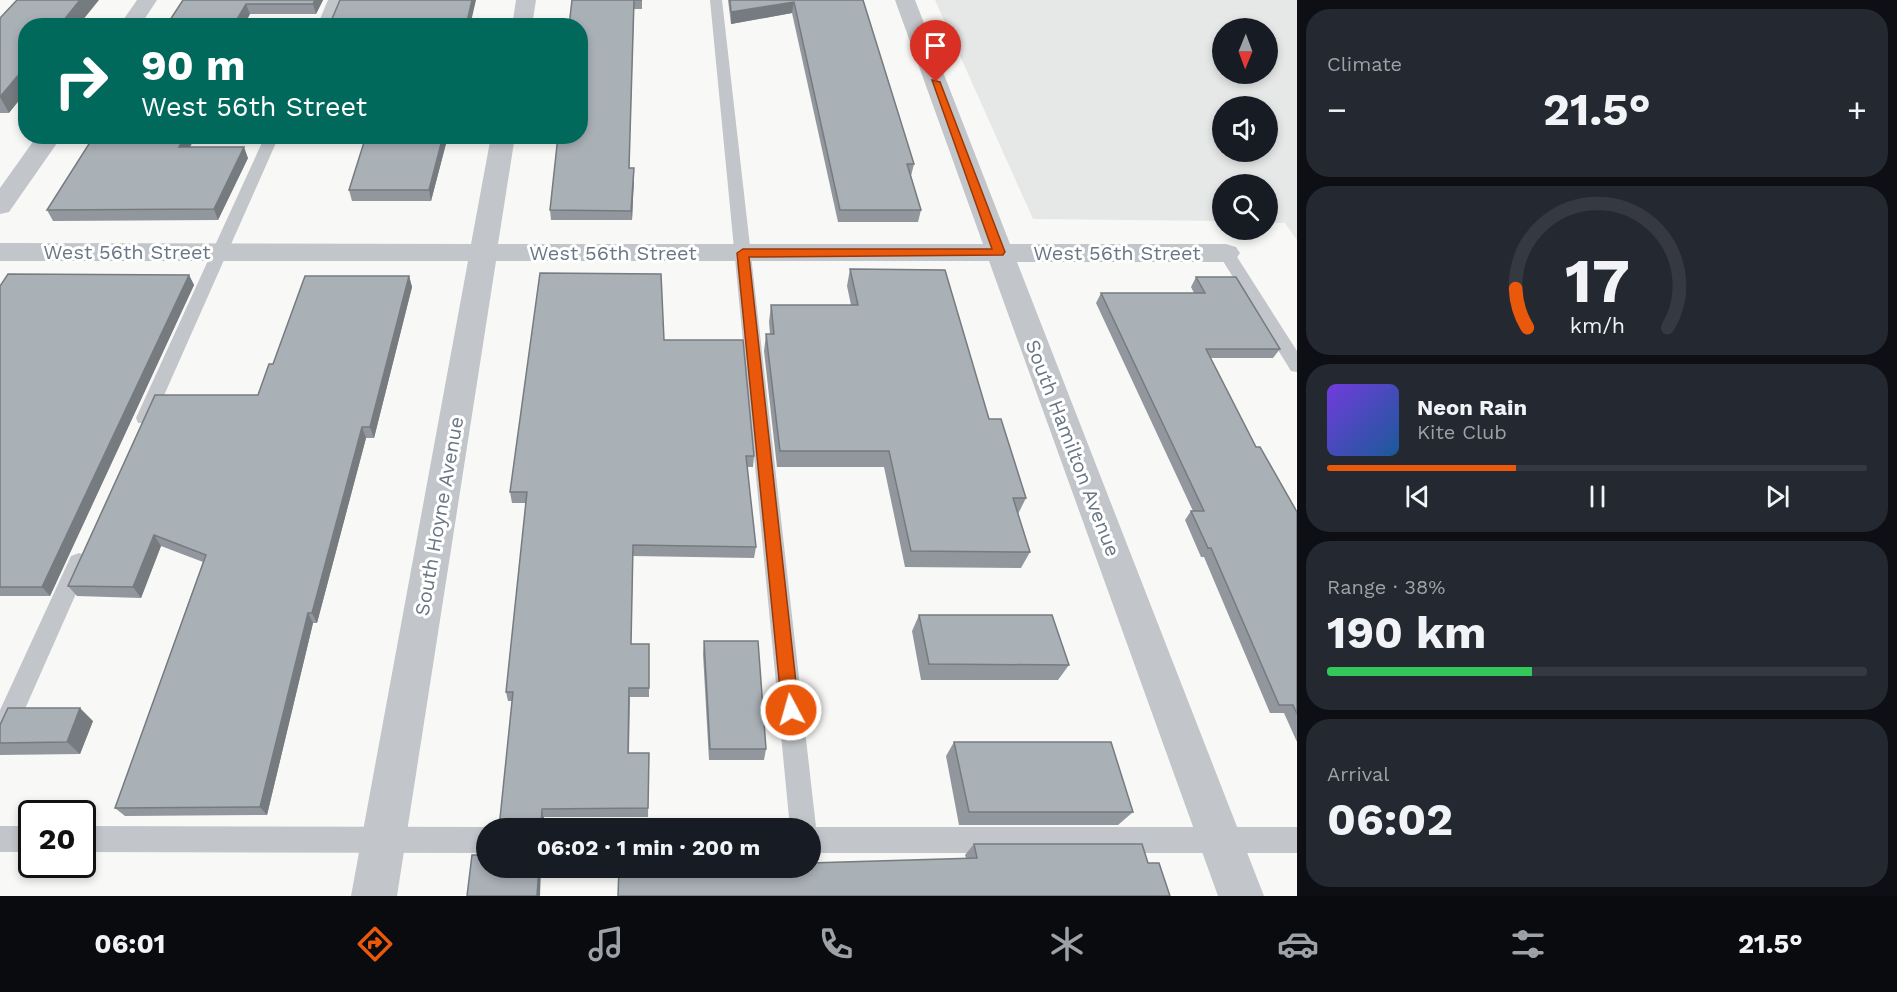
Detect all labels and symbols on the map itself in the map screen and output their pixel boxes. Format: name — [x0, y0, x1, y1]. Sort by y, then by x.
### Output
north arrow — [1212, 18, 1278, 84]
pin — [910, 20, 961, 82]
street label: West 56th Street — [43, 240, 211, 264]
street label: West 56th Street — [529, 241, 697, 265]
street label: West 56th Street — [1033, 241, 1201, 265]
street label: South Hamilton Avenue — [1021, 336, 1125, 560]
street label: South Hoyne Avenue — [410, 414, 468, 618]
position arrow — [759, 678, 823, 742]
speed limit sign: 20 — [18, 800, 96, 878]

